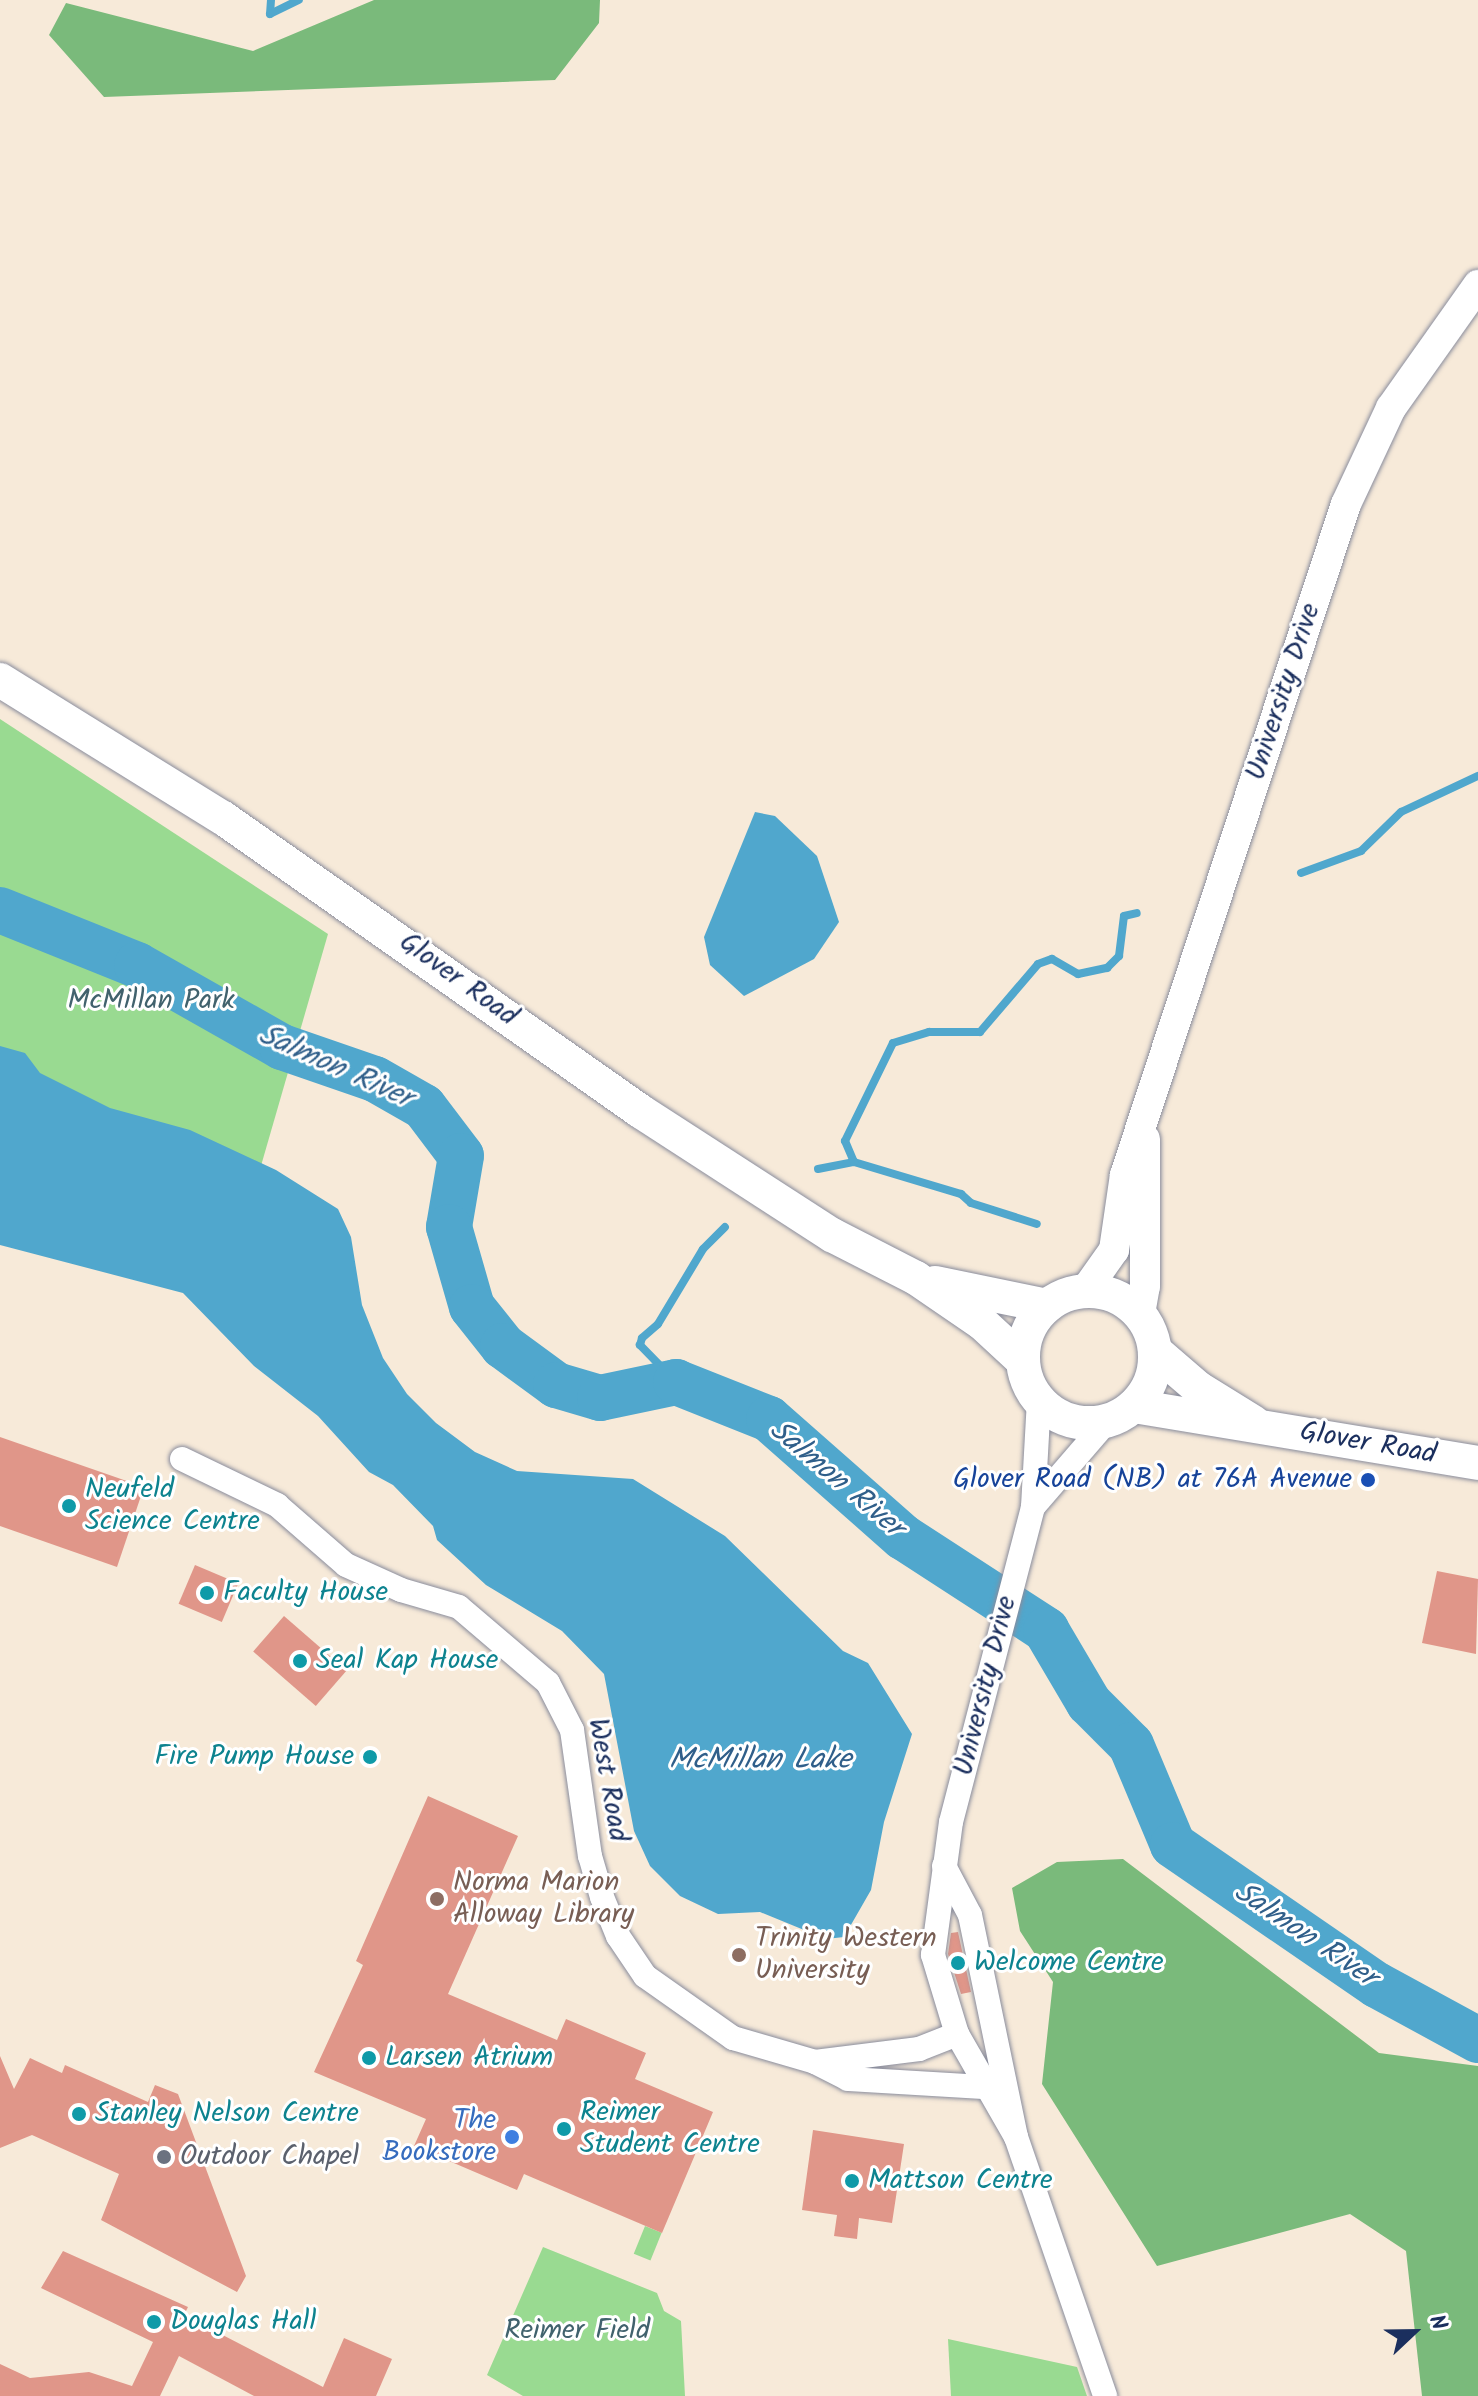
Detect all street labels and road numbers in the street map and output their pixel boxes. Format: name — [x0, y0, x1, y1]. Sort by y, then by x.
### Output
street label: University Drive — [1240, 599, 1328, 785]
street label: Glover Road — [392, 926, 524, 1034]
street label: Glover Road — [1297, 1415, 1439, 1473]
street label: University Drive — [947, 1593, 1025, 1779]
street label: West Road — [580, 1716, 634, 1844]

